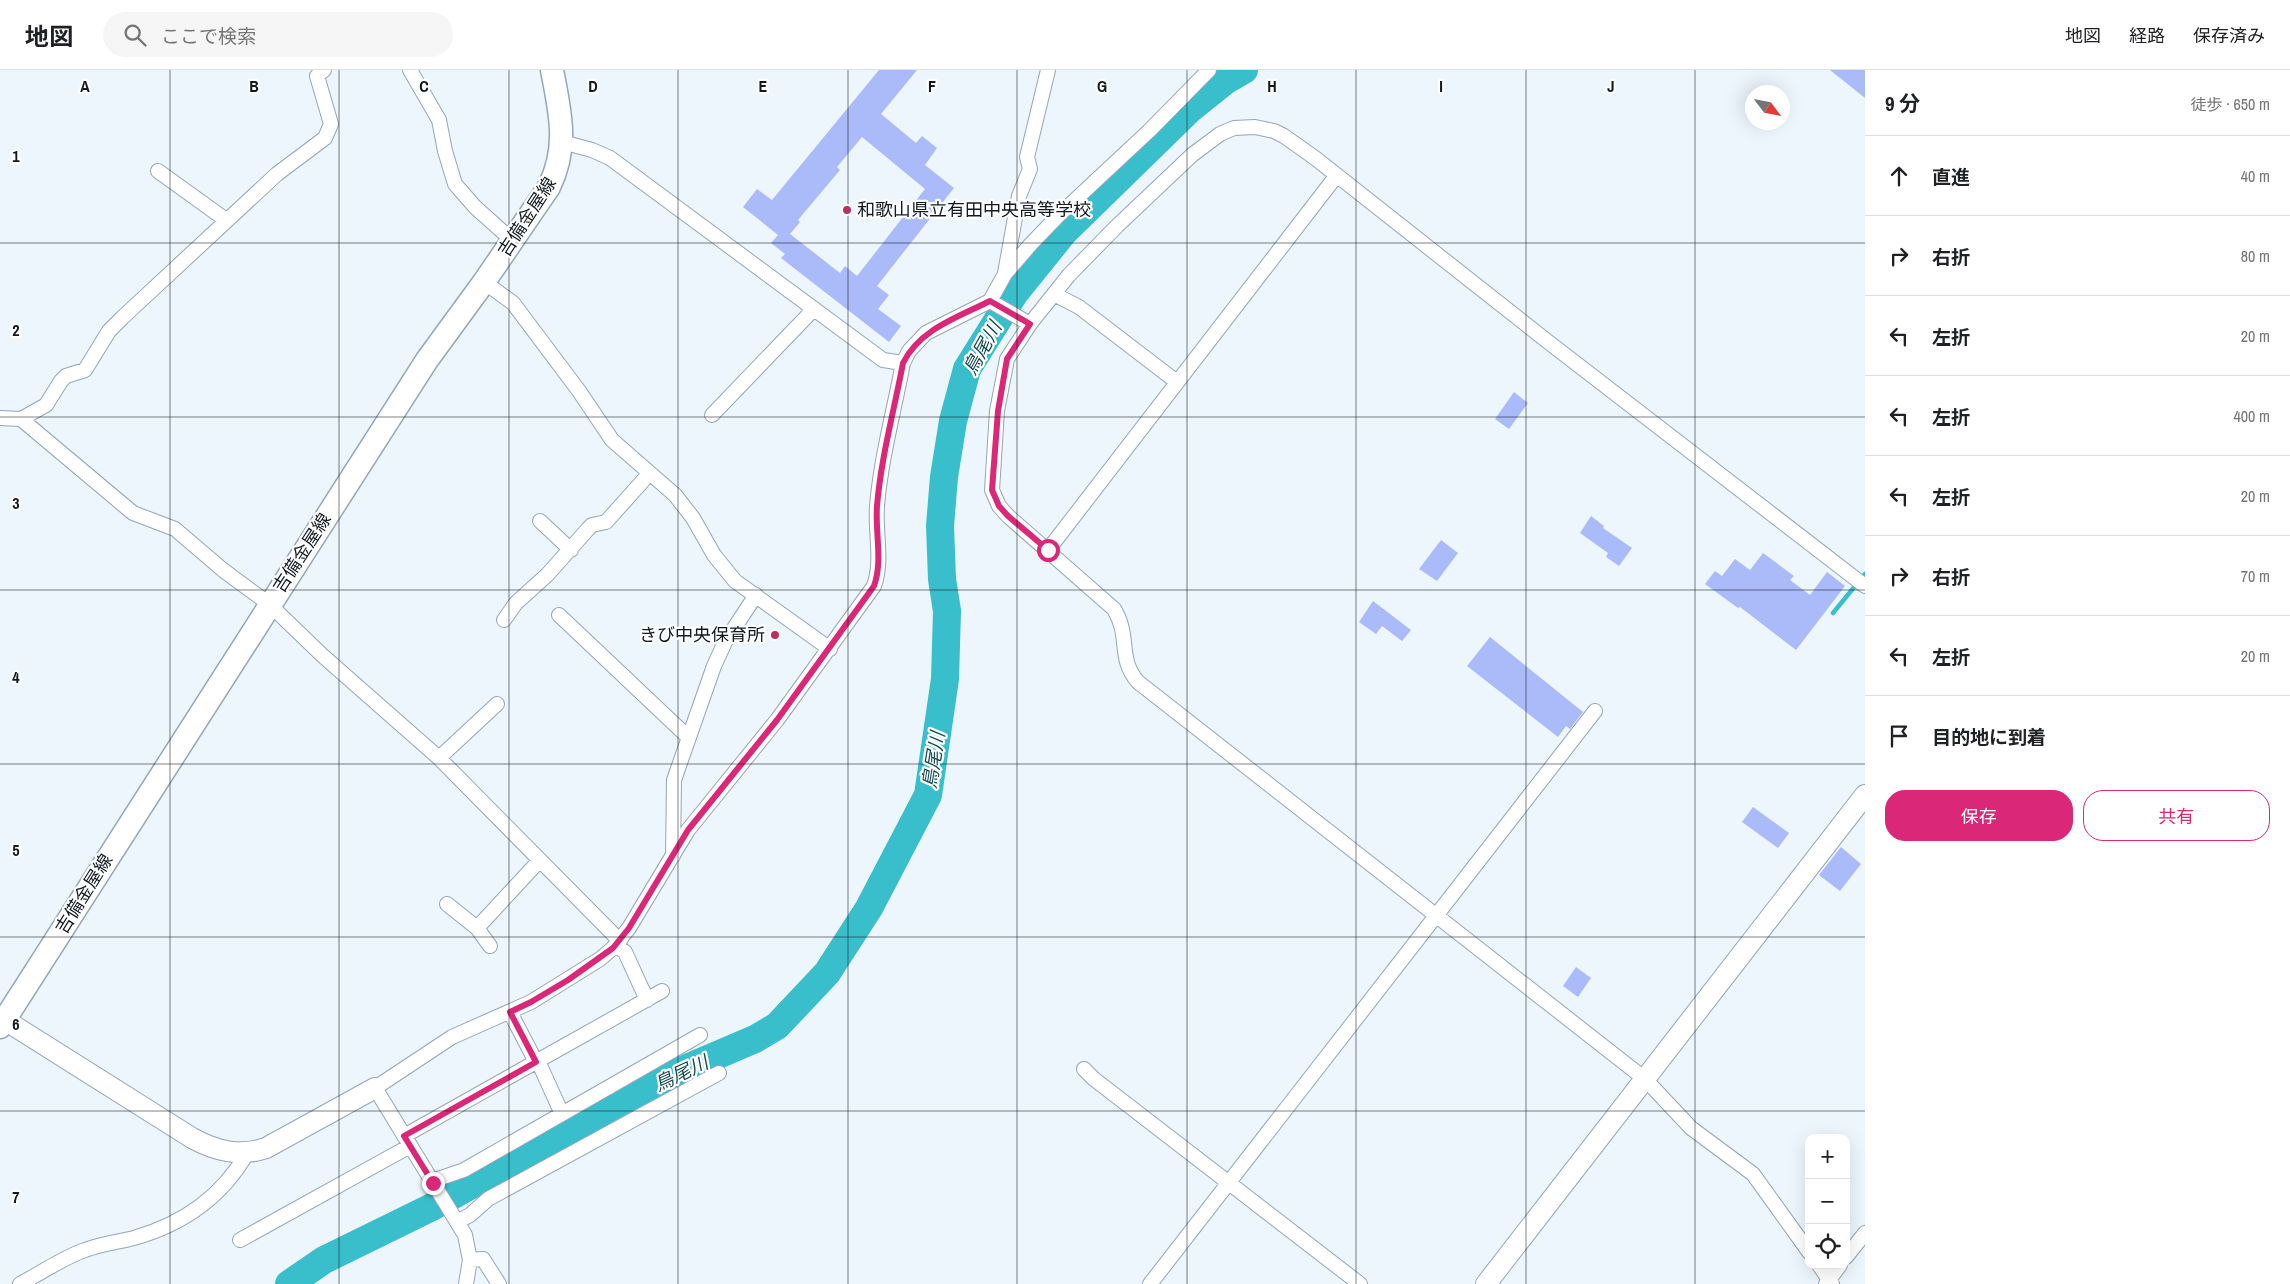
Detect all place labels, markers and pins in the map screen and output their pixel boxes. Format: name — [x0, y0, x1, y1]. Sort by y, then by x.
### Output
place label: 和歌山県立有田中央高等学校 — [857, 197, 1091, 222]
marker: 和歌山県立有田中央高等学校 — [841, 204, 853, 216]
place label: きび中央保育所 — [639, 622, 765, 647]
marker: きび中央保育所 — [769, 629, 781, 641]

